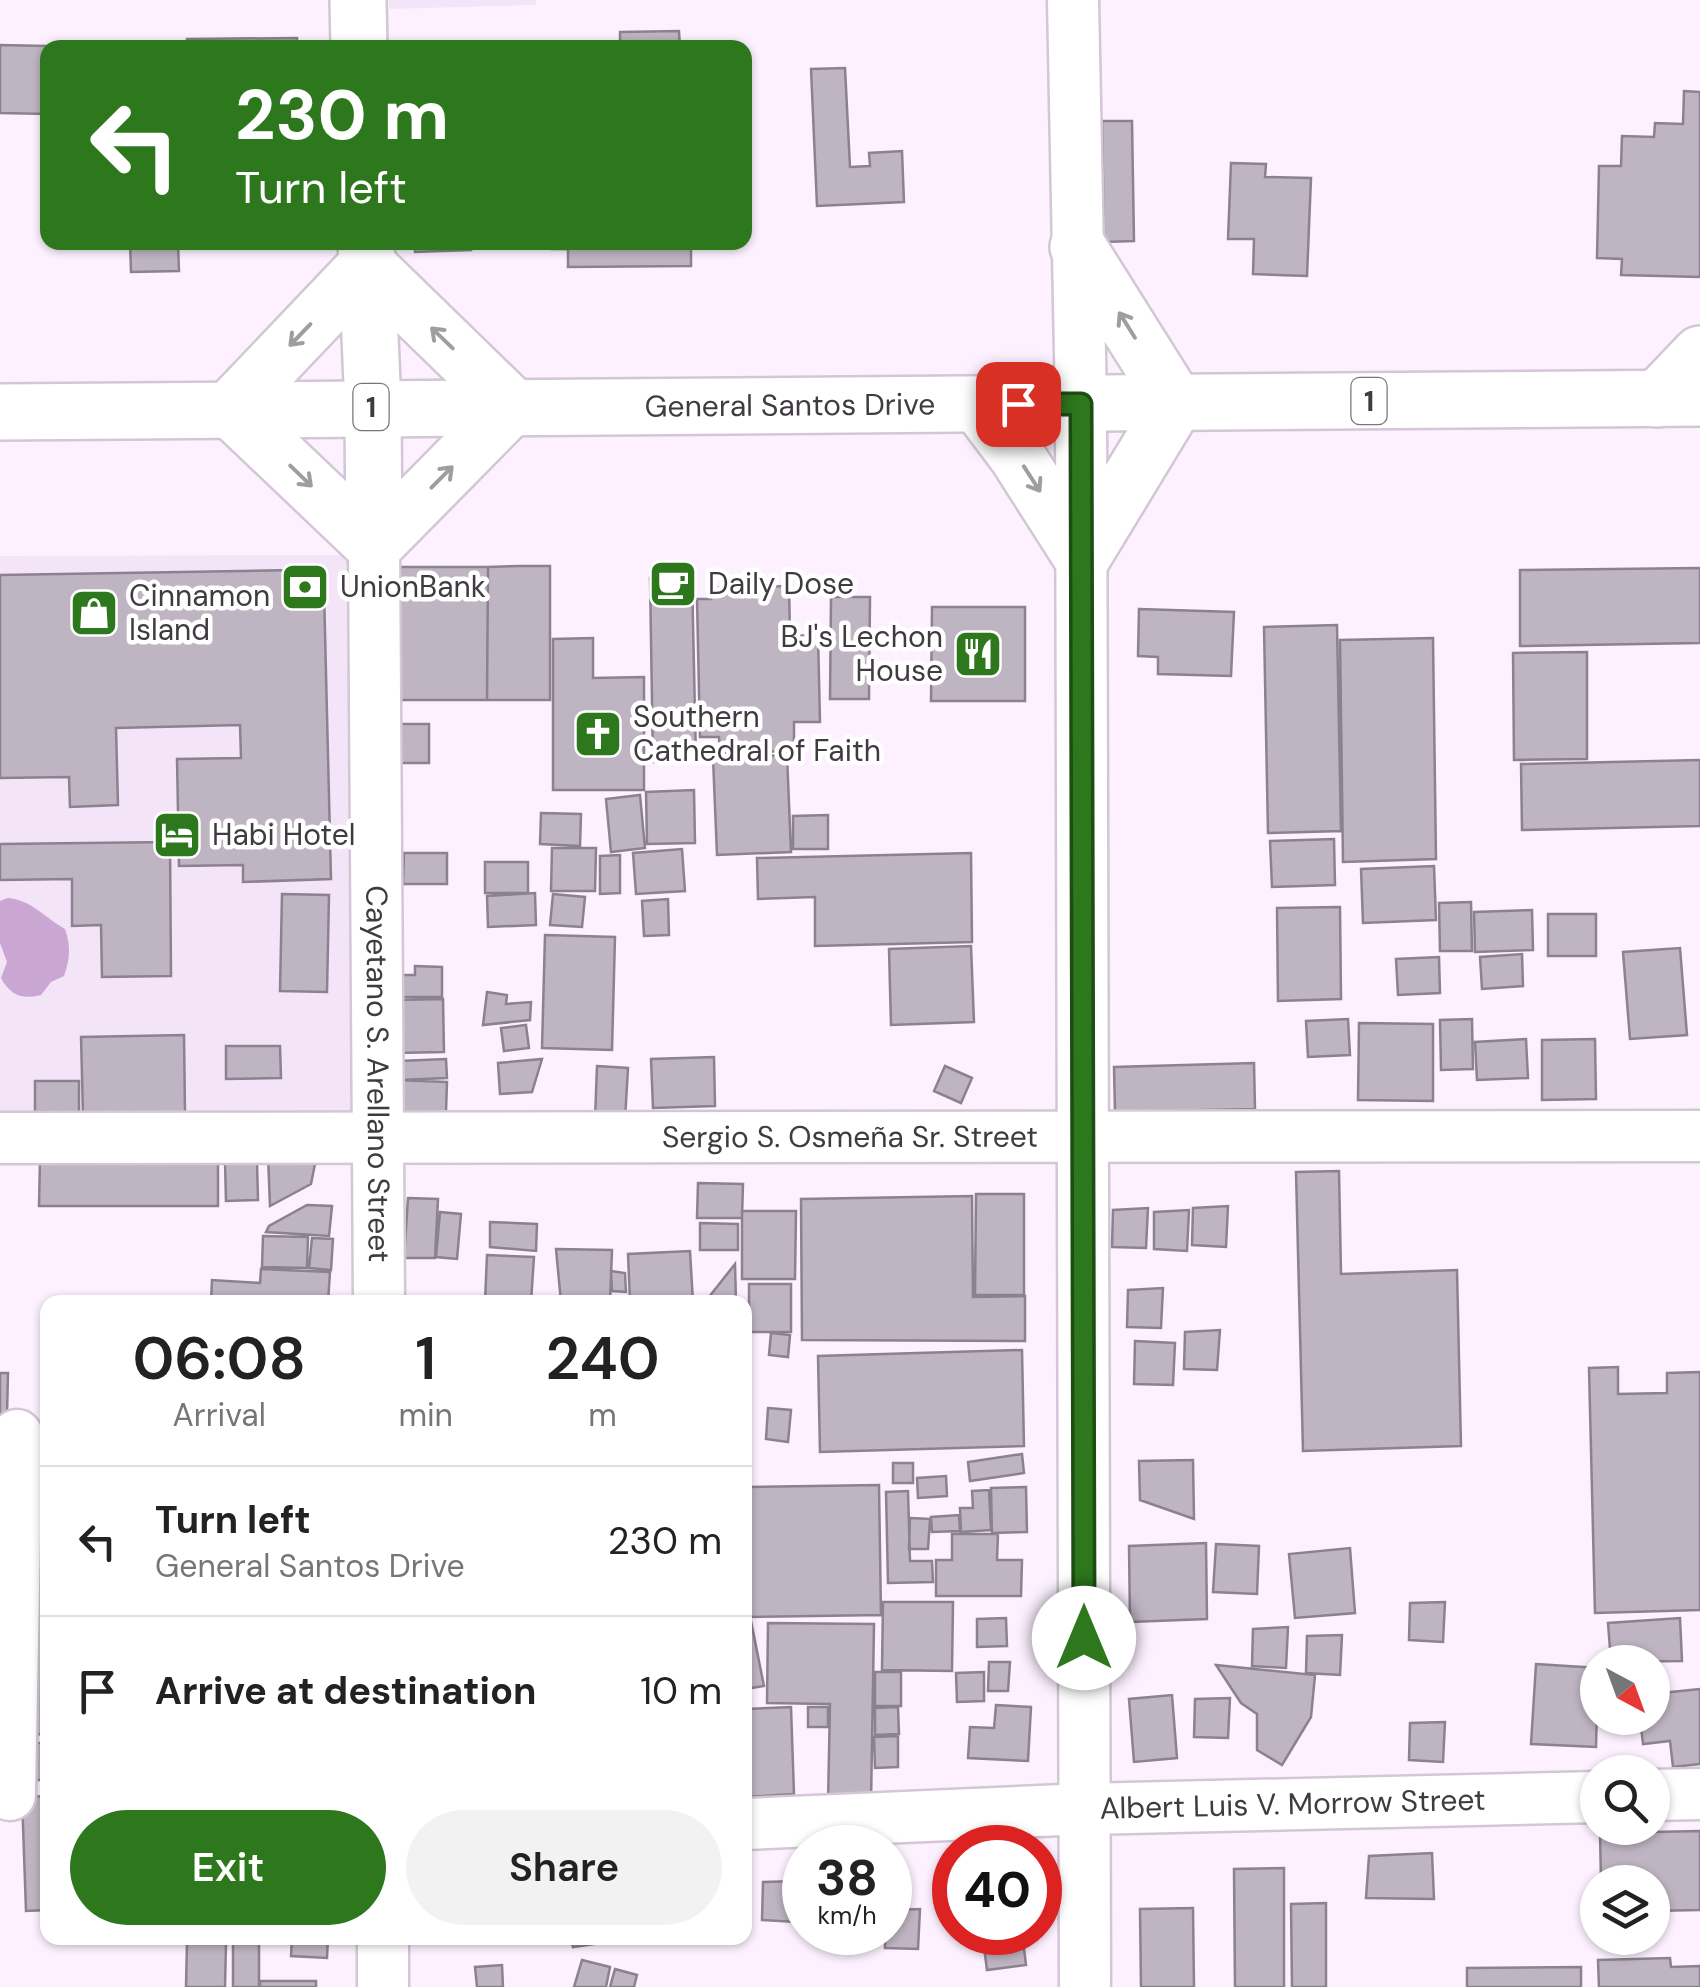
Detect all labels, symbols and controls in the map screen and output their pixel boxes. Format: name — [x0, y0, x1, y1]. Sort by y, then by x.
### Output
text: 230 m — [235, 70, 449, 161]
icon: left — [70, 80, 200, 210]
text: Turn left — [235, 158, 407, 217]
one-way arrow — [1116, 311, 1137, 340]
one-way arrow — [288, 323, 312, 347]
one-way arrow — [430, 326, 455, 350]
pin — [976, 362, 1061, 447]
icon: arrive — [991, 377, 1046, 432]
road number: 1 — [1352, 378, 1386, 424]
road number: 1 — [354, 384, 388, 430]
street label: General Santos Drive — [645, 384, 935, 426]
one-way arrow — [288, 464, 312, 488]
one-way arrow — [1021, 464, 1042, 493]
one-way arrow — [430, 465, 454, 489]
cafe icon: Daily Dose — [647, 558, 699, 610]
bank icon: UnionBank — [279, 561, 331, 613]
place label: Daily Dose — [708, 564, 854, 603]
place label: UnionBank — [340, 567, 486, 606]
place label: Cinnamon Island — [129, 576, 270, 649]
shop icon: Cinnamon Island — [68, 587, 120, 639]
place label: BJ's Lechon House — [780, 617, 943, 690]
restaurant icon: BJ's Lechon House — [952, 628, 1004, 680]
place label: Southern Cathedral of Faith — [633, 697, 881, 770]
church icon: Southern Cathedral of Faith — [572, 708, 624, 760]
hotel icon: Habi Hotel — [151, 809, 203, 861]
place label: Habi Hotel — [212, 815, 355, 854]
street label: Cayetano S. Arellano Street — [357, 885, 399, 1263]
street label: Sergio S. Osmeña Sr. Street — [662, 1117, 1038, 1156]
text: 06:08 — [132, 1319, 306, 1398]
text: 1 — [415, 1319, 436, 1398]
text: 240 — [545, 1319, 660, 1398]
text: Arrival — [173, 1394, 266, 1436]
text: min — [398, 1394, 453, 1436]
text: m — [588, 1394, 617, 1436]
text: Turn left — [155, 1495, 311, 1545]
icon: left — [70, 1514, 125, 1569]
text: 230 m — [608, 1516, 722, 1566]
text: General Santos Drive — [155, 1545, 465, 1587]
position arrow — [1032, 1586, 1136, 1690]
north arrow — [1580, 1645, 1670, 1735]
map controls — [1580, 1645, 1670, 1955]
icon: arrive — [70, 1664, 125, 1719]
text: Arrive at destination — [155, 1666, 537, 1716]
text: 10 m — [640, 1666, 722, 1716]
button: search — [1580, 1755, 1670, 1845]
street label: Albert Luis V. Morrow Street — [1099, 1780, 1486, 1828]
button: Exit — [70, 1810, 386, 1925]
button: Share — [406, 1810, 722, 1925]
speed limit sign: 40 — [932, 1825, 1062, 1955]
text: 38 — [816, 1845, 878, 1911]
button: layers — [1580, 1865, 1670, 1955]
text: km/h — [817, 1899, 877, 1932]

